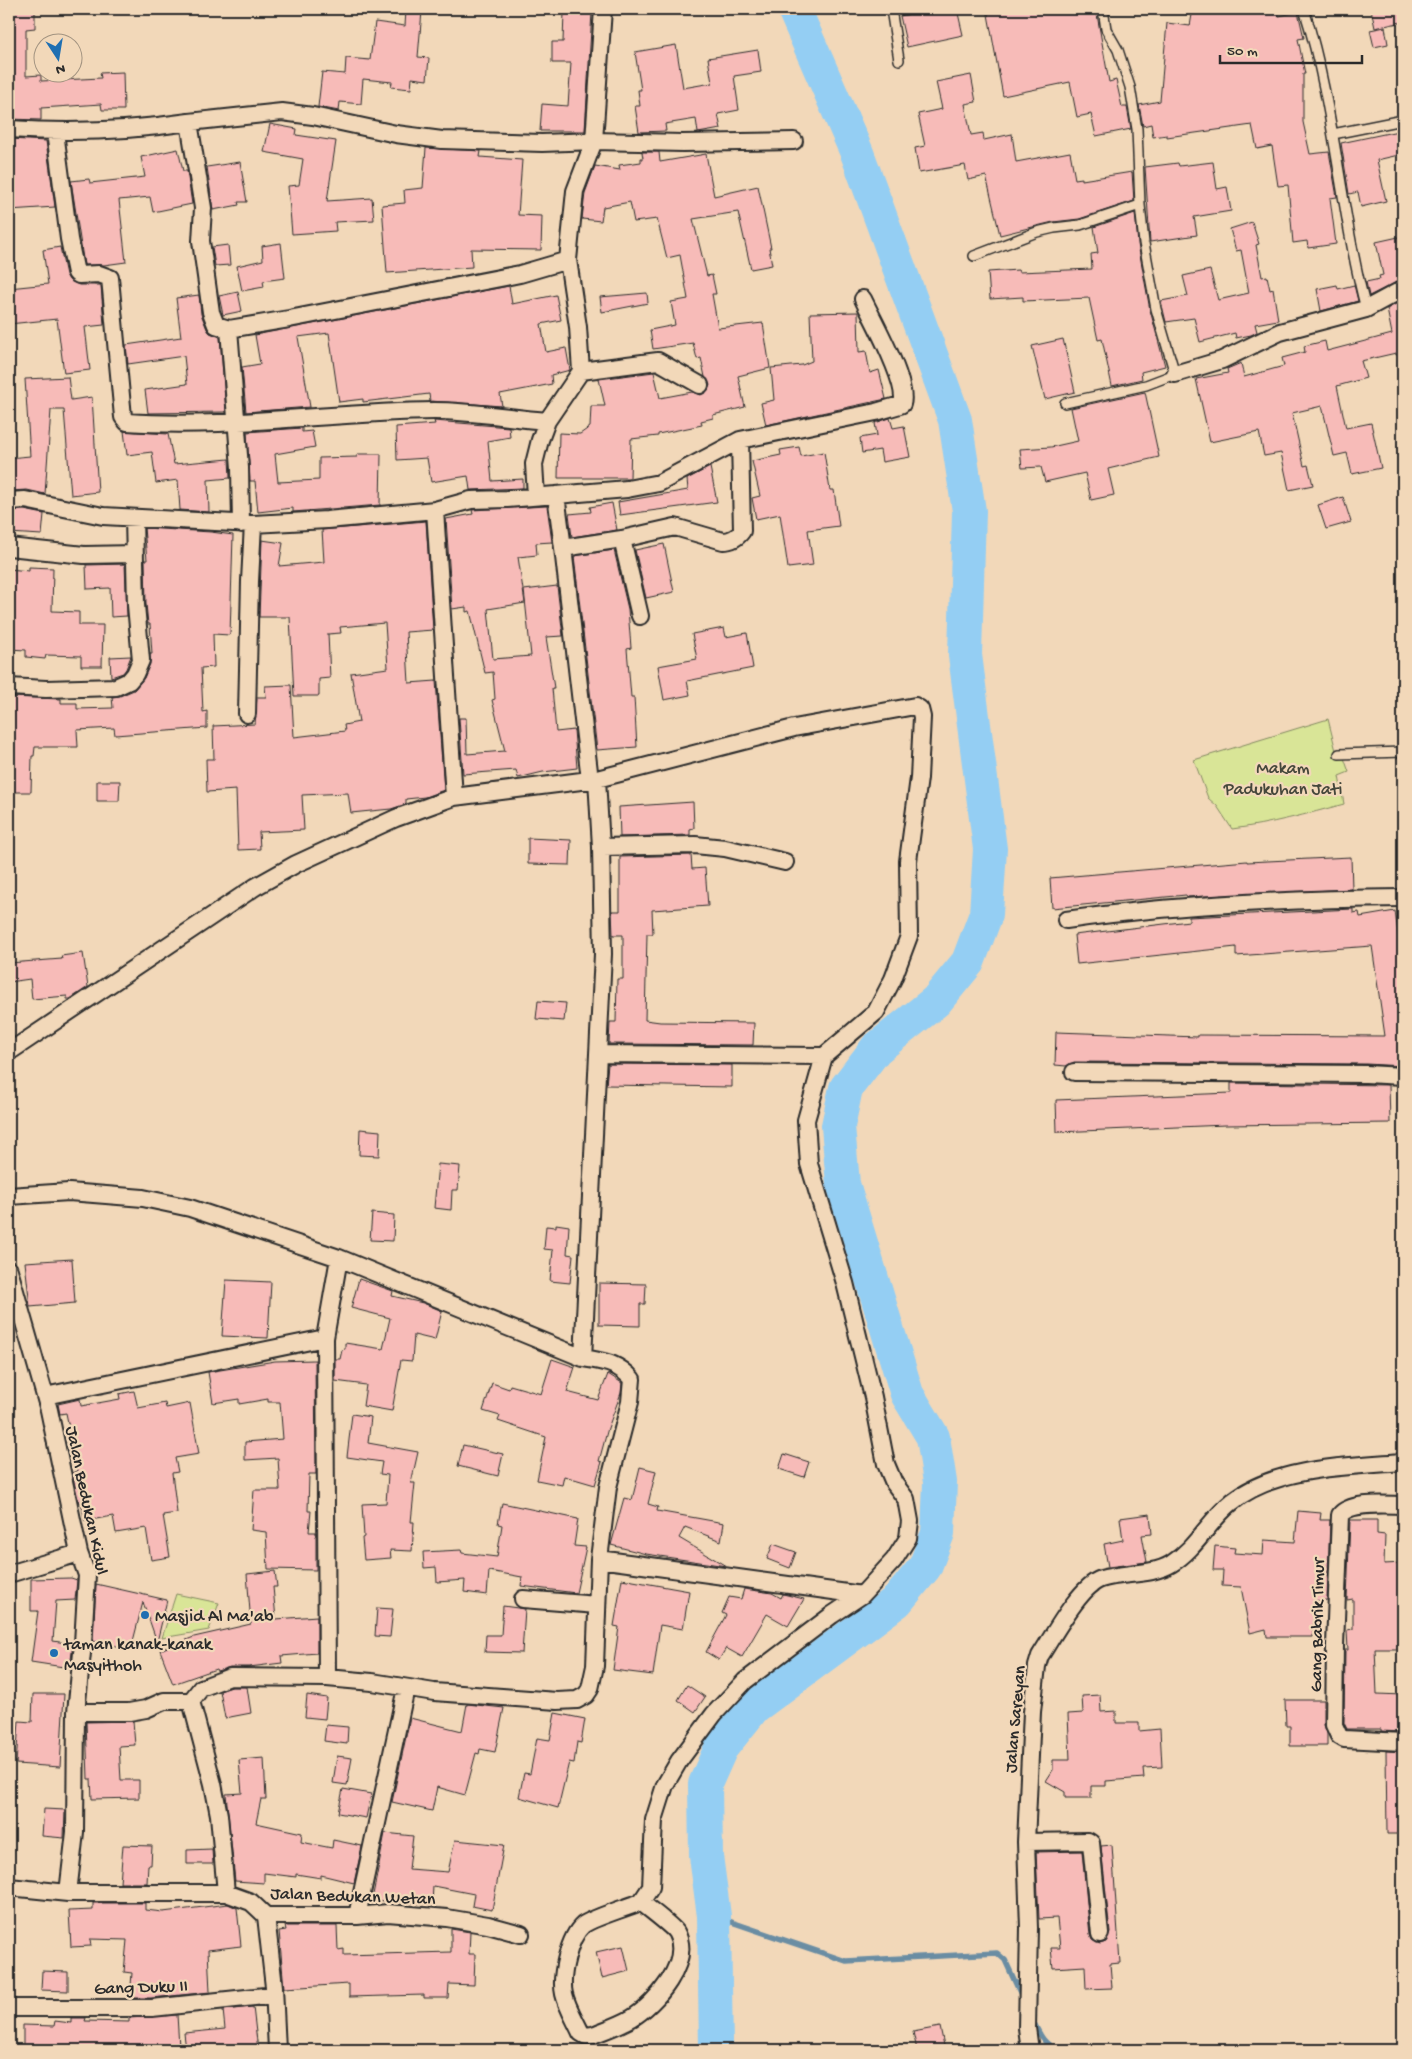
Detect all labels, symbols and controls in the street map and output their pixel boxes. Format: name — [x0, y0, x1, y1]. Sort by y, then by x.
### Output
north arrow — [32, 32, 82, 82]
scale bar — [1220, 32, 1362, 64]
text: 50 m — [1227, 43, 1258, 61]
text: N — [54, 59, 66, 78]
park label: Makam Padukuhan Jati — [1223, 759, 1342, 801]
street label: Jalan Bedukan Kidul — [60, 1424, 112, 1577]
street label: Gang Babrik Timur — [1307, 1556, 1330, 1692]
place label: Masjid Al Ma'ab — [155, 1607, 274, 1628]
marker: Masjid Al Ma'ab — [139, 1609, 151, 1621]
place label: taman kanak-kanak Masyithoh — [63, 1635, 214, 1677]
marker: taman kanak-kanak Masyithoh — [48, 1647, 60, 1659]
street label: Jalan Sareyan — [1001, 1664, 1032, 1774]
street label: Jalan Bedukan Wetan — [270, 1884, 436, 1911]
street label: Gang Duku II — [94, 1976, 188, 2001]

